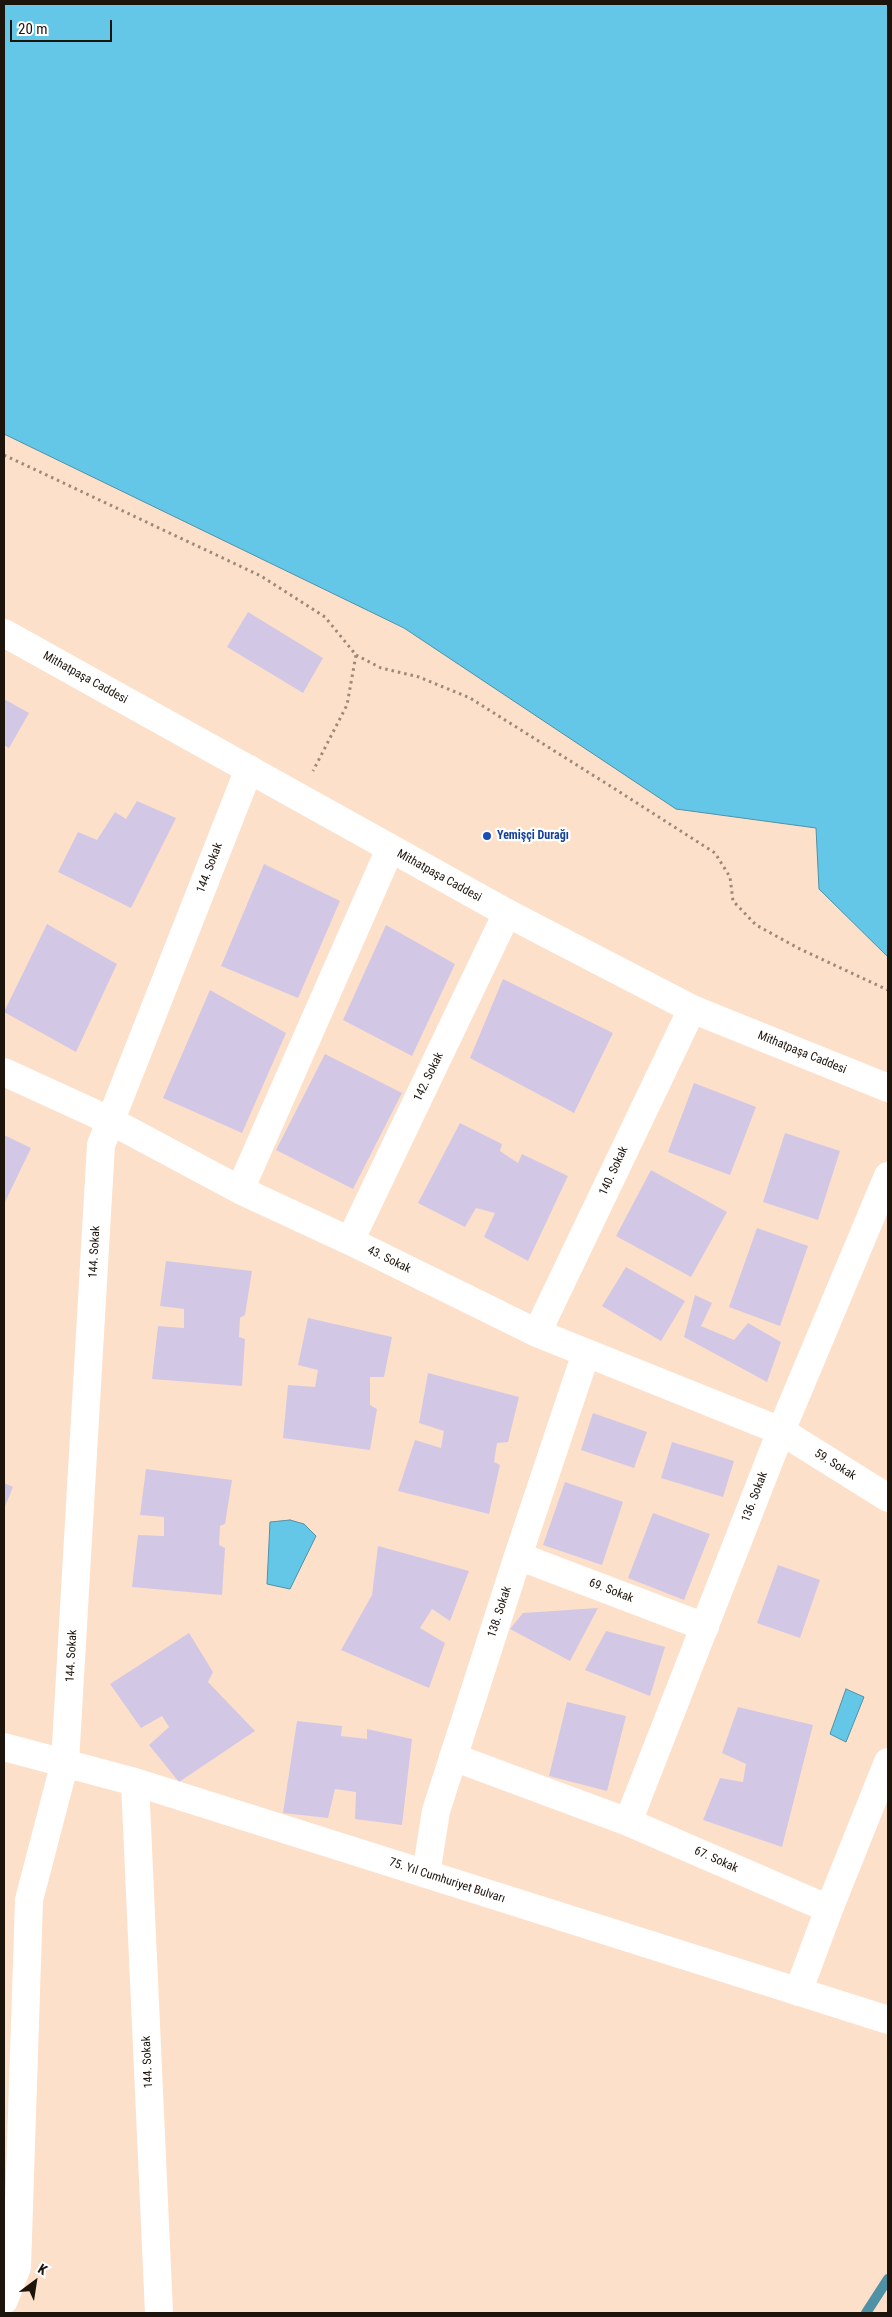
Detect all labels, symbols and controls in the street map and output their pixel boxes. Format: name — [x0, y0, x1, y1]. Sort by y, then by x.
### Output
scale bar — [12, 10, 115, 42]
text: 20 m — [18, 20, 48, 38]
street label: Mithatpaşa Caddesi — [40, 649, 130, 707]
place label: Yemişçi Durağı — [497, 829, 569, 843]
marker: Yemişçi Durağı — [481, 830, 493, 842]
street label: 144. Sokak — [194, 841, 226, 895]
street label: Mithatpaşa Caddesi — [394, 847, 484, 905]
street label: Mithatpaşa Caddesi — [756, 1029, 848, 1077]
street label: 142. Sokak — [411, 1050, 447, 1104]
street label: 140. Sokak — [596, 1144, 632, 1198]
street label: 144. Sokak — [86, 1225, 104, 1279]
street label: 43. Sokak — [365, 1243, 413, 1277]
street label: 59. Sokak — [811, 1447, 859, 1483]
street label: 136. Sokak — [739, 1470, 771, 1524]
street label: 69. Sokak — [587, 1576, 635, 1606]
street label: 138. Sokak — [485, 1585, 515, 1639]
street label: 144. Sokak — [63, 1629, 81, 1683]
street label: 67. Sokak — [692, 1844, 740, 1876]
street label: 75. Yıl Cumhuriyet Bulvarı — [387, 1855, 507, 1907]
street label: 144. Sokak — [139, 2035, 157, 2089]
north arrow — [10, 2257, 60, 2307]
text: K — [35, 2260, 50, 2278]

